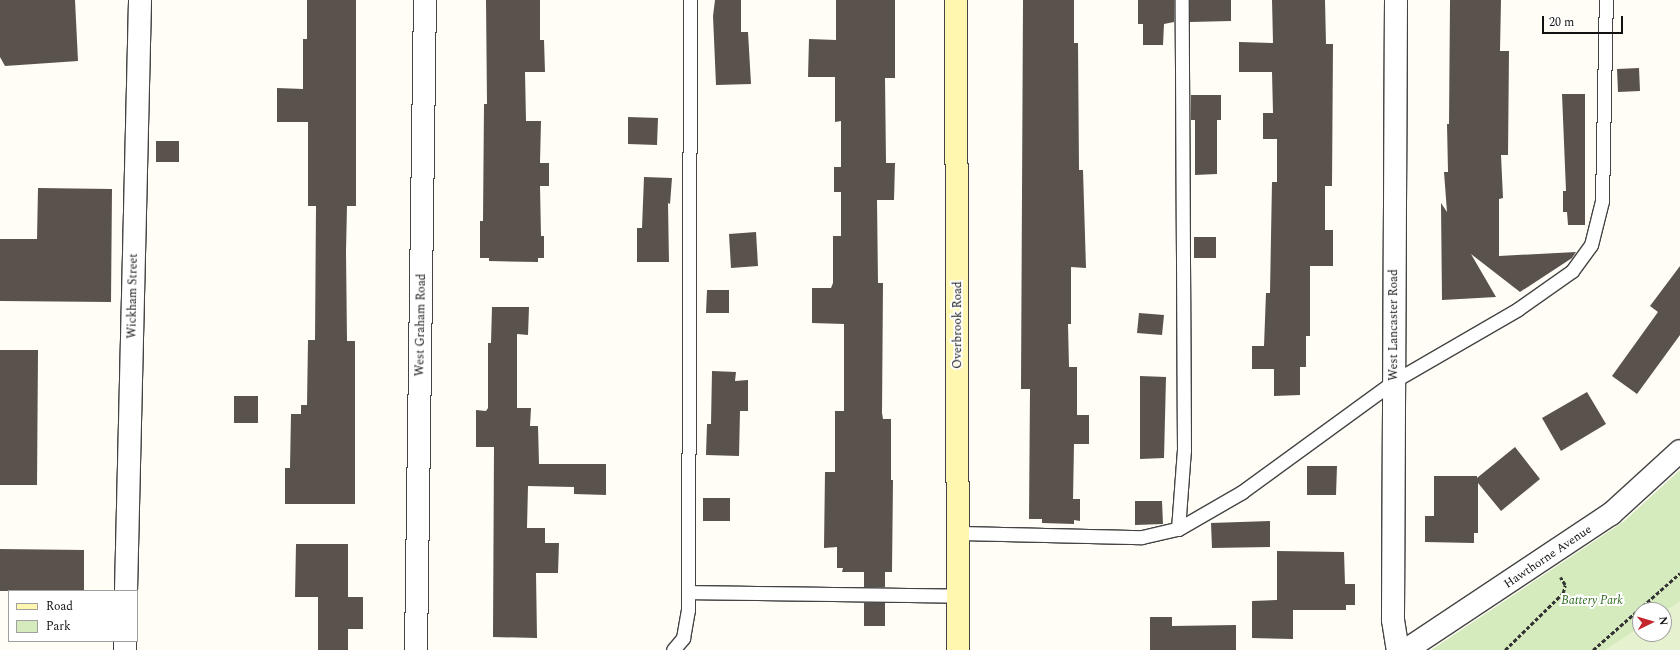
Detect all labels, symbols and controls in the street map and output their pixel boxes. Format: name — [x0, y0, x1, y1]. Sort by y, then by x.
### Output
scale bar — [1544, 8, 1625, 34]
text: 20 m — [1549, 13, 1574, 32]
street label: Wickham Street — [125, 253, 141, 339]
street label: West Lancaster Road — [1387, 269, 1401, 381]
street label: West Graham Road — [413, 274, 429, 376]
street label: Overbrook Road — [951, 281, 965, 369]
street label: Hawthorne Avenue — [1501, 522, 1595, 592]
legend — [8, 590, 138, 642]
park label: Battery Park — [1561, 594, 1623, 608]
text: Road — [46, 597, 73, 616]
north arrow — [1632, 602, 1672, 642]
text: N — [1655, 616, 1672, 626]
text: Park — [46, 617, 71, 636]

